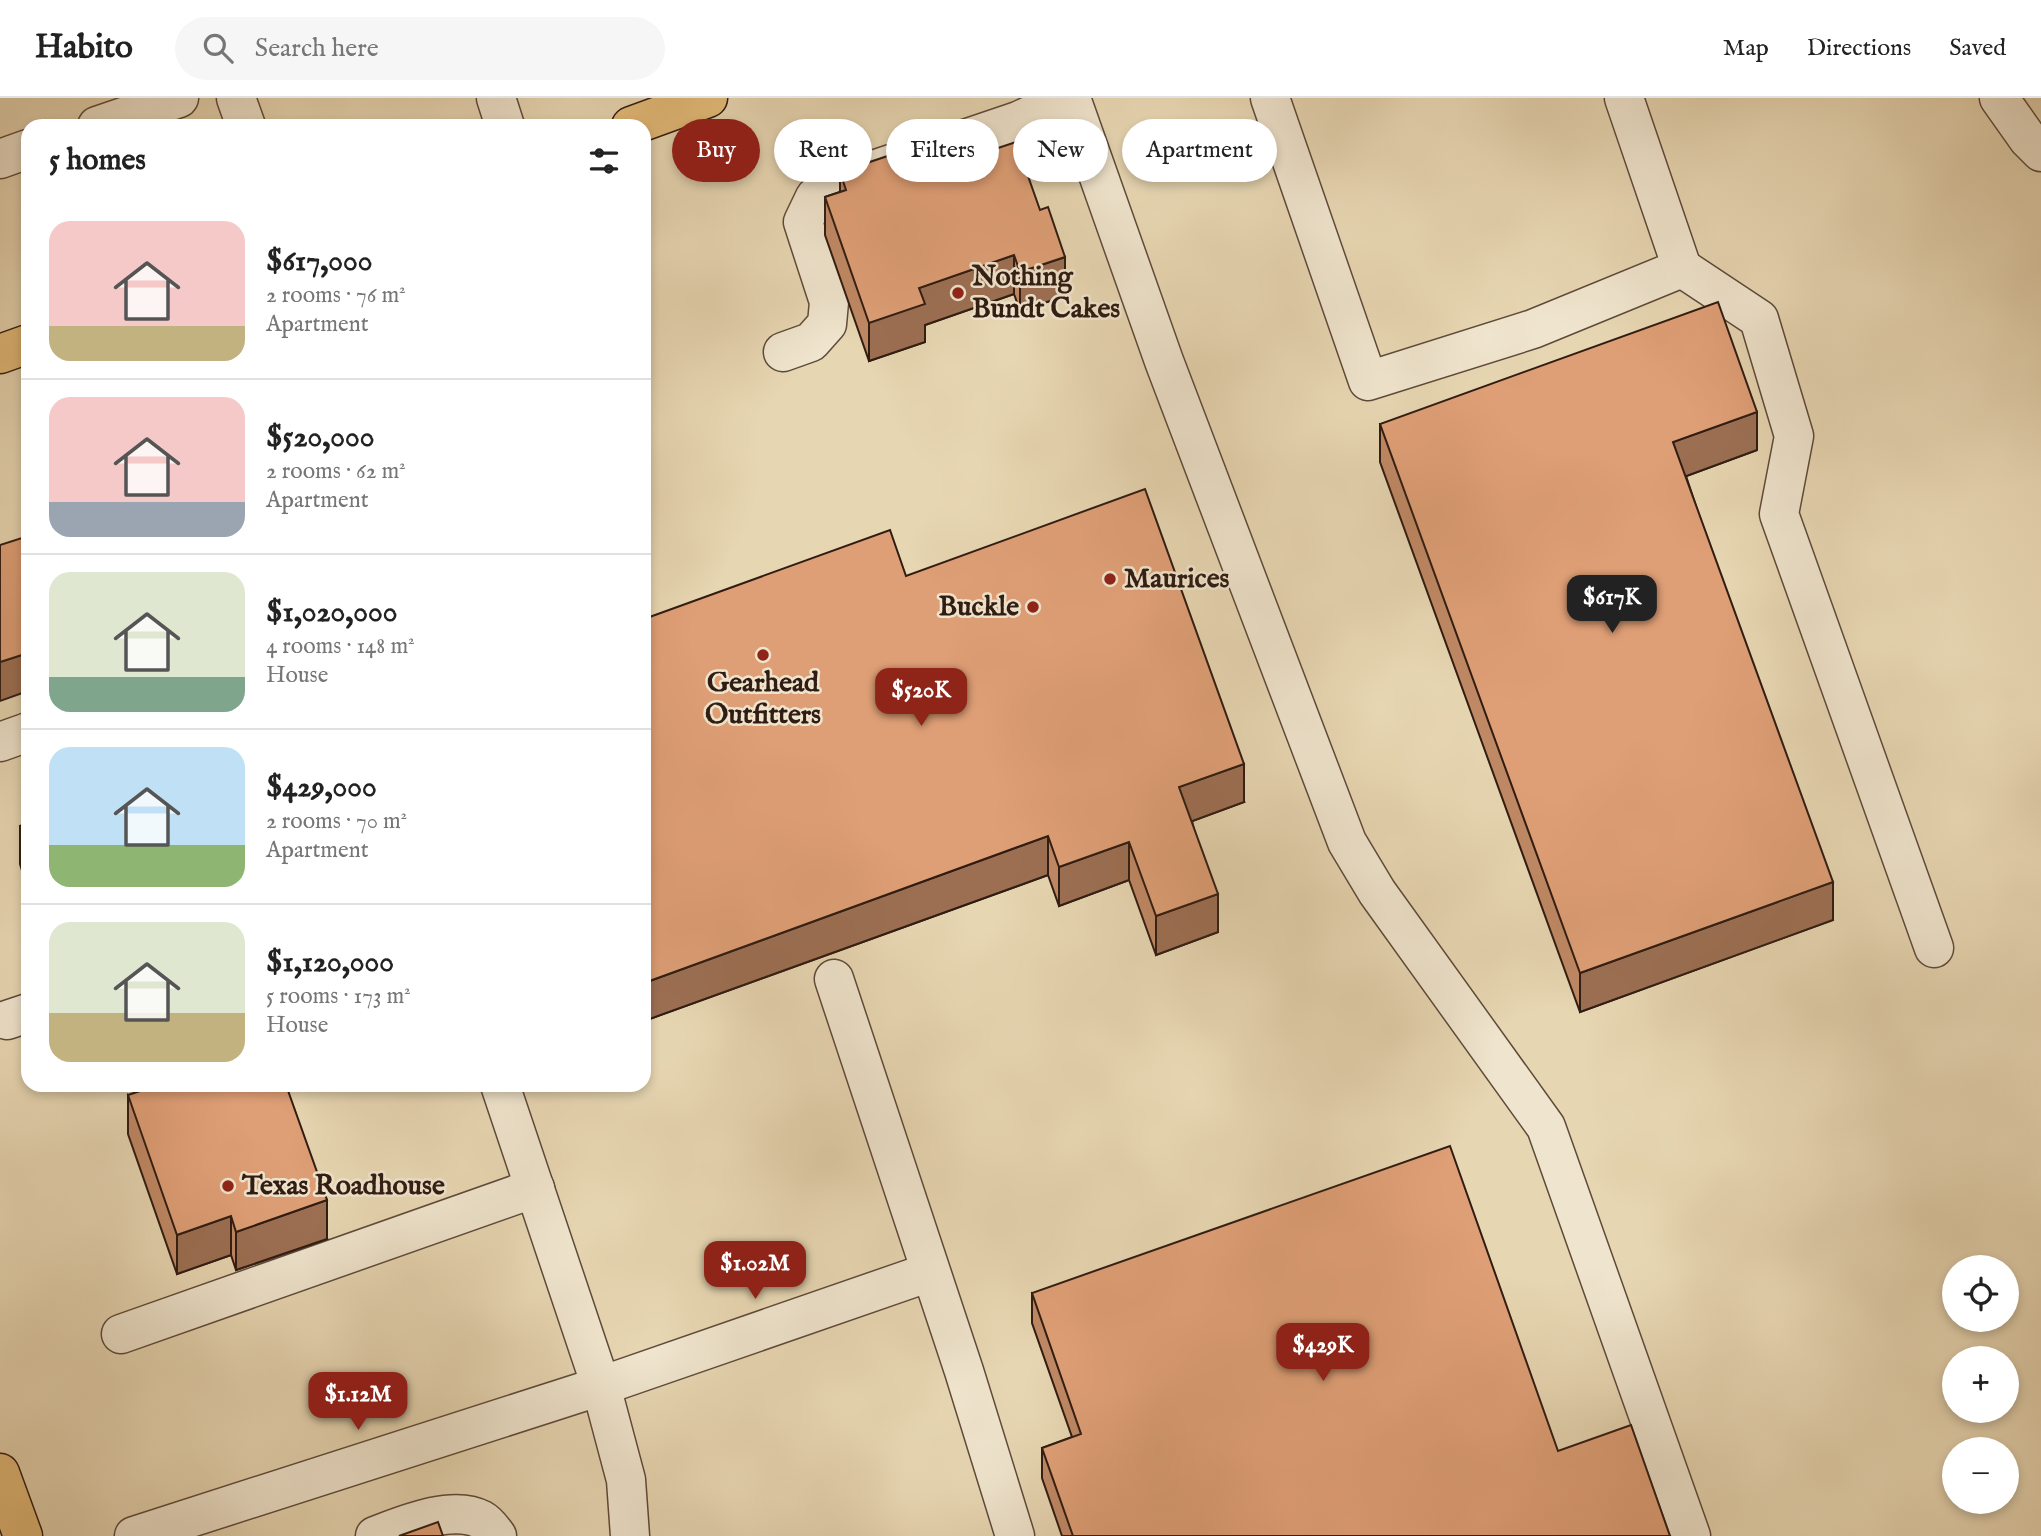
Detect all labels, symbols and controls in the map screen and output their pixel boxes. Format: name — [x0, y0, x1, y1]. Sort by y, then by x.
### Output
search box — [175, 17, 665, 80]
text: Habito — [35, 27, 133, 69]
icon: search — [199, 29, 237, 67]
text: Search here — [255, 32, 379, 65]
text: Map — [1723, 33, 1769, 64]
text: Directions — [1807, 33, 1911, 64]
text: Saved — [1949, 33, 2006, 64]
chip: Buy — [672, 119, 760, 182]
chip: Rent — [774, 119, 872, 182]
chip: Filters — [886, 119, 999, 182]
chip: New — [1013, 119, 1108, 182]
chip: Apartment — [1122, 119, 1277, 182]
text: 5 homes — [49, 142, 146, 180]
icon: filters — [585, 142, 623, 180]
text: $617,000 — [266, 243, 373, 281]
icon: home — [105, 249, 189, 333]
place label: Nothing Bundt Cakes — [971, 260, 1120, 327]
text: 2 rooms · 76 m² — [266, 281, 406, 310]
marker: Nothing Bundt Cakes — [950, 285, 966, 301]
text: Apartment — [266, 310, 369, 339]
text: $520,000 — [266, 419, 374, 457]
icon: home — [105, 425, 189, 509]
text: 2 rooms · 62 m² — [266, 457, 406, 486]
text: Apartment — [266, 486, 369, 515]
place label: Maurices — [1124, 562, 1229, 597]
marker: Maurices — [1102, 571, 1118, 587]
pin: $617K — [1563, 575, 1661, 635]
text: $617K — [1583, 583, 1641, 612]
place label: Buckle — [939, 590, 1019, 625]
text: $1,020,000 — [266, 594, 398, 632]
marker: Buckle — [1025, 599, 1041, 615]
icon: home — [105, 600, 189, 684]
text: 4 rooms · 148 m² — [266, 632, 415, 661]
marker: Gearhead Outfitters — [755, 647, 771, 663]
text: House — [266, 661, 328, 690]
place label: Gearhead Outfitters — [705, 666, 821, 733]
pin: $520K — [872, 668, 970, 728]
text: $520K — [891, 676, 951, 705]
text: $429,000 — [266, 769, 377, 807]
icon: home — [105, 775, 189, 859]
text: 2 rooms · 70 m² — [266, 807, 407, 836]
text: Apartment — [266, 836, 369, 865]
text: $1,120,000 — [266, 944, 394, 982]
icon: home — [105, 950, 189, 1034]
text: 5 rooms · 173 m² — [266, 982, 411, 1011]
text: House — [266, 1011, 328, 1040]
place label: Texas Roadhouse — [241, 1169, 445, 1204]
marker: Texas Roadhouse — [220, 1178, 236, 1194]
pin: $1.02M — [698, 1242, 812, 1301]
text: $1.02M — [720, 1249, 790, 1278]
map controls — [1942, 1255, 2019, 1514]
button: locate — [1942, 1255, 2019, 1332]
pin: $429K — [1274, 1324, 1372, 1383]
text: $429K — [1292, 1331, 1354, 1360]
button: + — [1942, 1346, 2019, 1423]
pin: $1.12M — [301, 1372, 415, 1432]
text: $1.12M — [324, 1380, 392, 1409]
button: − — [1942, 1437, 2019, 1514]

